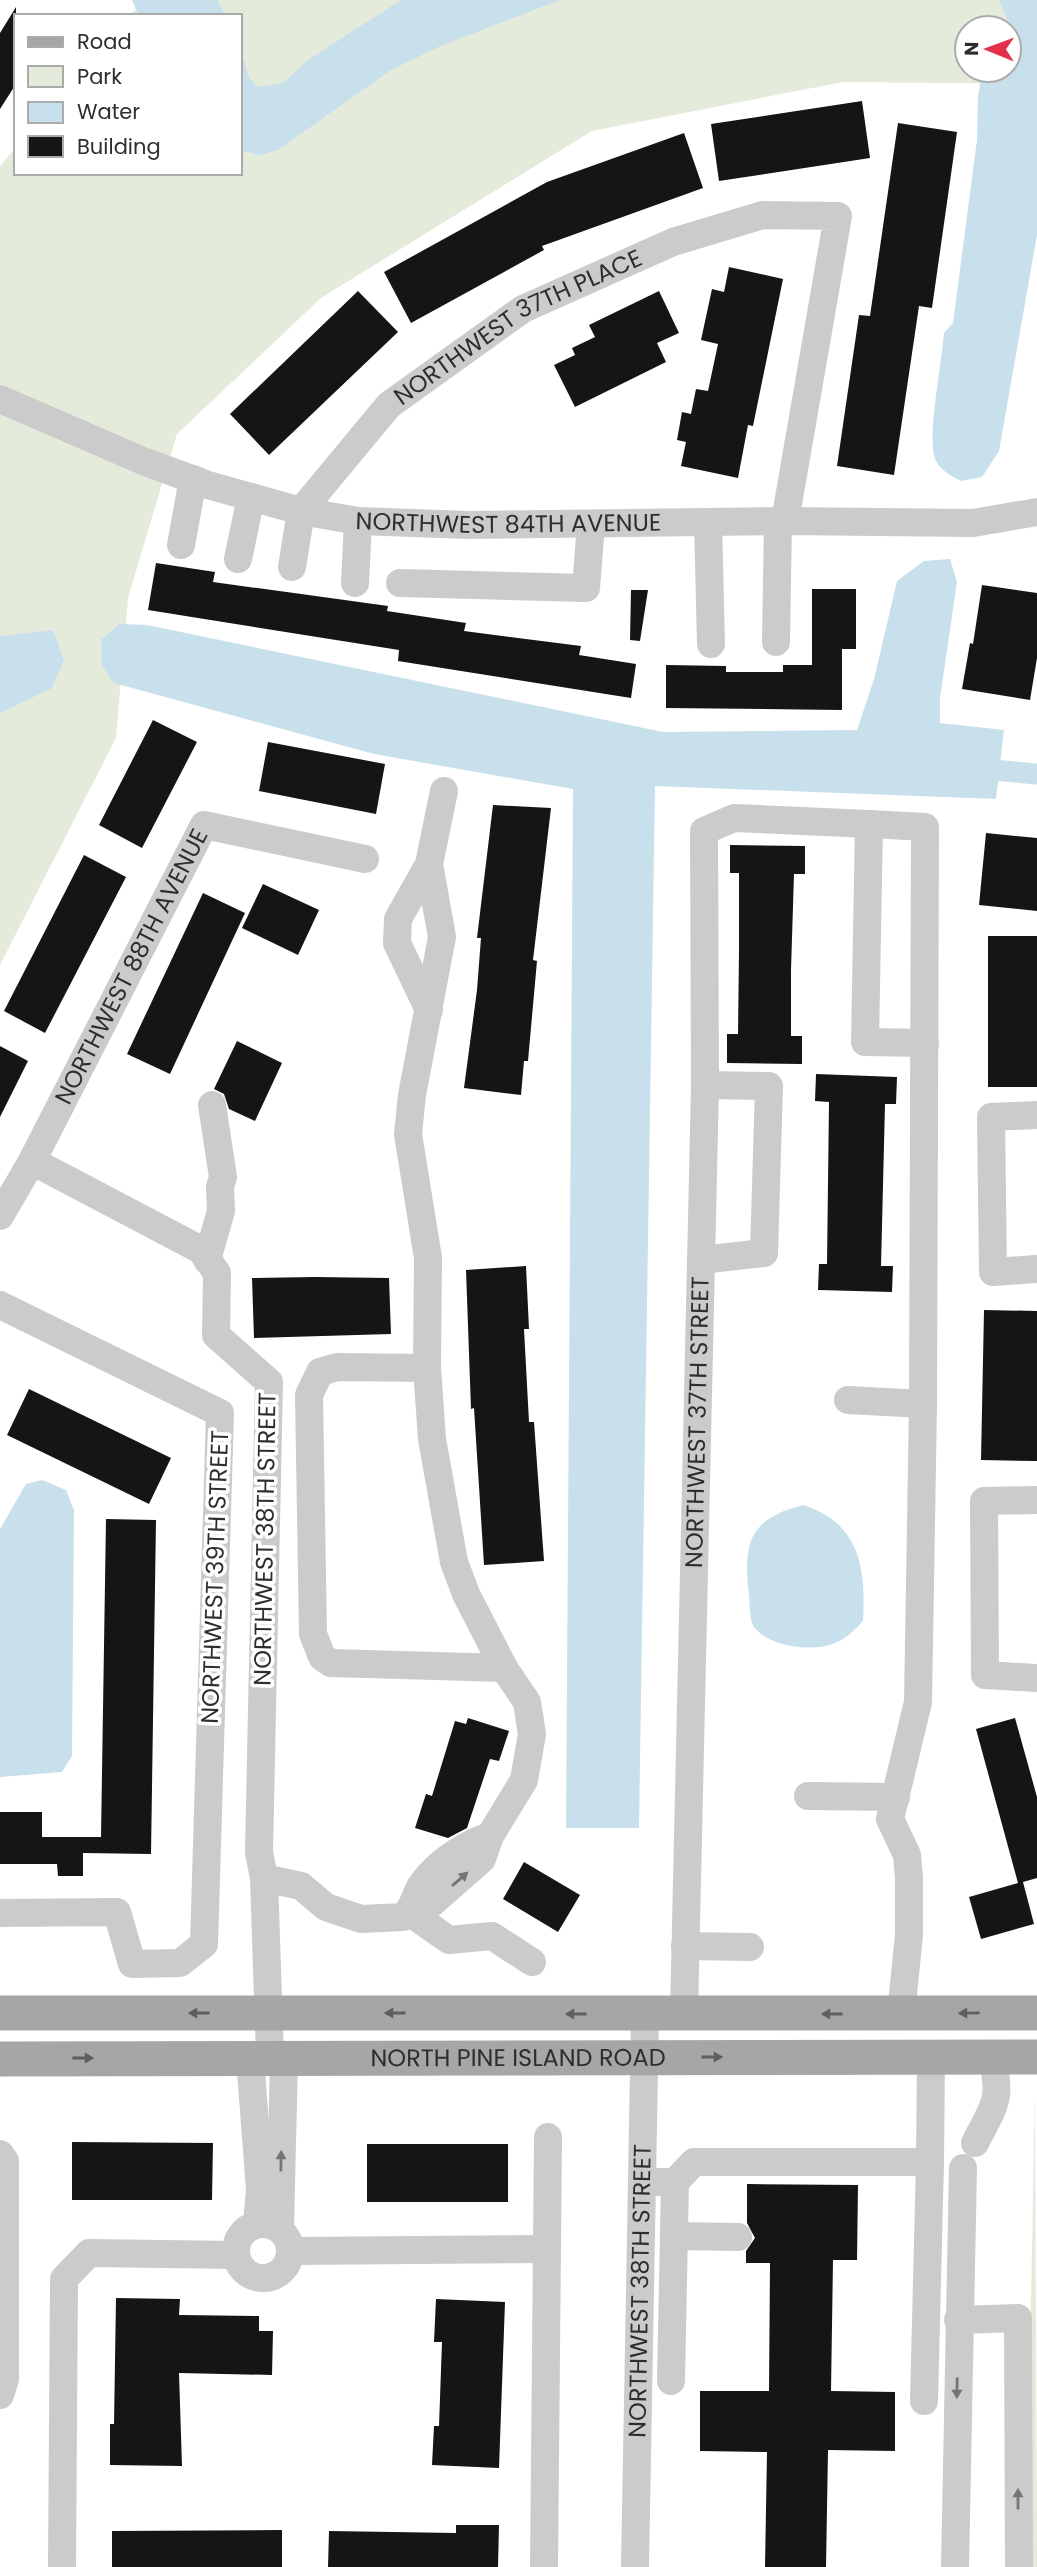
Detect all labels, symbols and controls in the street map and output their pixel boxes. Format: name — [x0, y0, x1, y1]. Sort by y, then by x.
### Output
legend — [14, 14, 242, 175]
north arrow — [953, 14, 1023, 84]
text: Road — [77, 27, 132, 56]
text: N — [958, 41, 985, 56]
text: Park — [77, 62, 122, 91]
text: Water — [77, 97, 140, 126]
text: Building — [77, 132, 161, 161]
street label: NORTHWEST 37TH PLACE — [387, 241, 647, 412]
street label: NORTHWEST 84TH AVENUE — [355, 504, 661, 541]
street label: NORTHWEST 88TH AVENUE — [47, 823, 215, 1110]
street label: NORTHWEST 37TH STREET — [677, 1276, 717, 1568]
street label: NORTHWEST 38TH STREET — [245, 1392, 284, 1686]
street label: NORTHWEST 39TH STREET — [193, 1430, 236, 1724]
one-way arrow — [451, 1872, 468, 1887]
one-way arrow — [188, 2007, 210, 2019]
one-way arrow — [384, 2007, 406, 2019]
one-way arrow — [565, 2008, 587, 2020]
one-way arrow — [821, 2008, 843, 2020]
one-way arrow — [958, 2008, 980, 2019]
street label: NORTH PINE ISLAND ROAD — [370, 2041, 666, 2074]
one-way arrow — [701, 2051, 723, 2063]
one-way arrow — [72, 2053, 94, 2064]
street label: NORTHWEST 38TH STREET — [620, 2144, 659, 2438]
one-way arrow — [276, 2150, 287, 2172]
one-way arrow — [952, 2377, 963, 2399]
one-way arrow — [1012, 2488, 1024, 2510]

